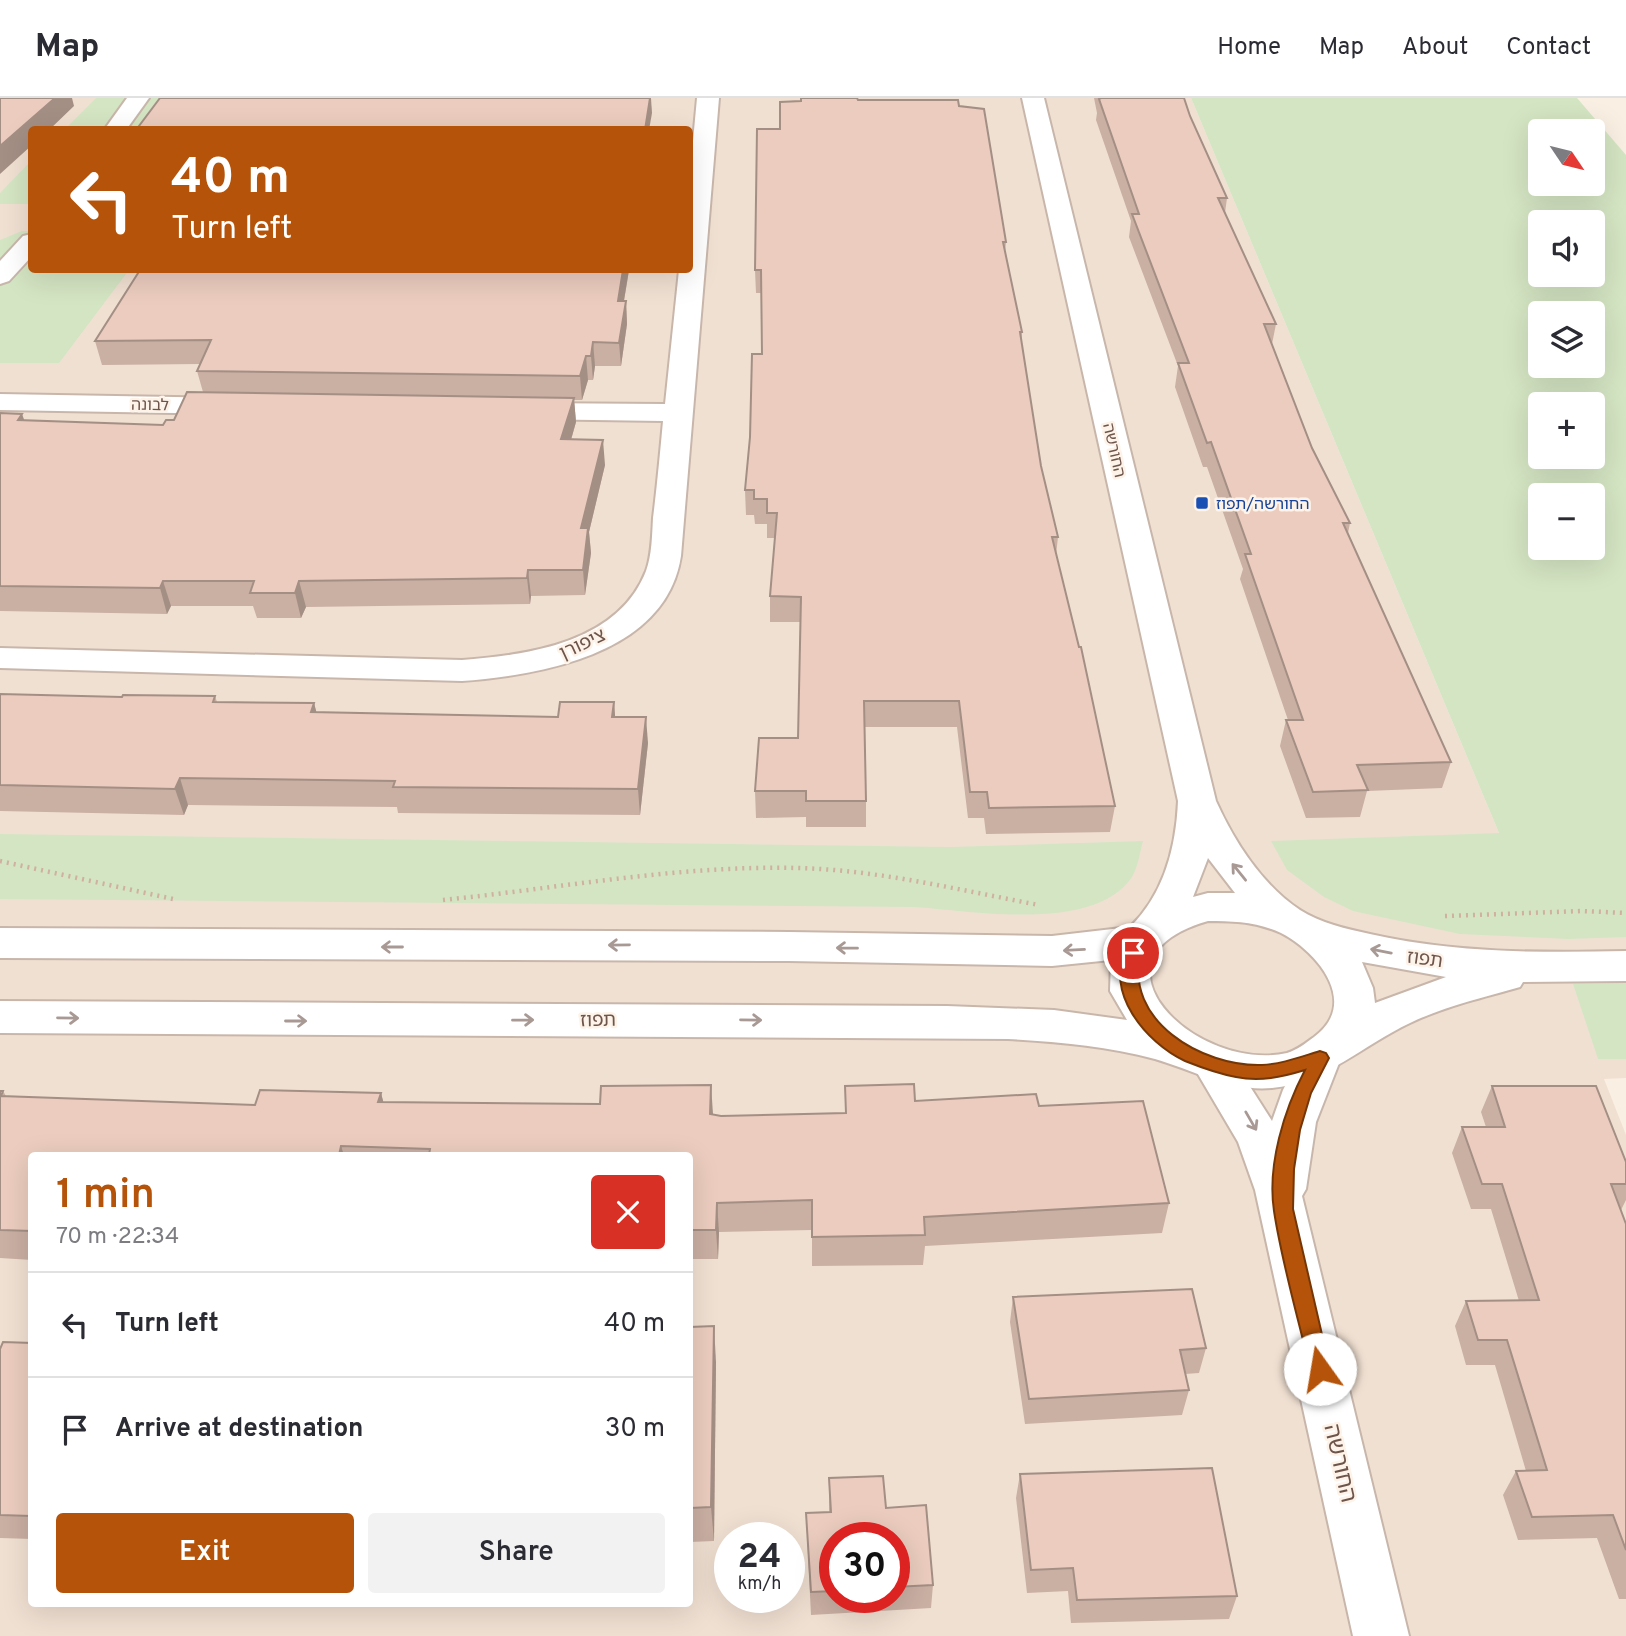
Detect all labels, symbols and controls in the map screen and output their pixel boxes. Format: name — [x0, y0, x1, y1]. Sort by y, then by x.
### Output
text: Map — [35, 27, 99, 69]
text: Home — [1217, 33, 1281, 63]
text: Map — [1319, 33, 1364, 63]
text: About — [1402, 33, 1468, 63]
text: Contact — [1506, 33, 1591, 63]
north arrow — [1528, 119, 1605, 196]
map controls — [1528, 119, 1605, 560]
text: 40 m — [171, 149, 290, 211]
icon: left — [56, 154, 147, 245]
text: Turn left — [171, 210, 292, 250]
button: sound — [1528, 210, 1605, 287]
button: layers — [1528, 301, 1605, 378]
button: + — [1528, 392, 1605, 469]
street label: לבונה — [131, 396, 169, 416]
street label: החורשה — [1097, 421, 1129, 480]
button: − — [1528, 483, 1605, 560]
marker: החורשה/תפוז — [1194, 495, 1210, 511]
place label: החורשה/תפוז — [1216, 495, 1309, 515]
street label: ציפורן — [556, 624, 610, 666]
one-way arrow — [1231, 864, 1246, 882]
pin — [1103, 923, 1163, 983]
icon: arrive — [1114, 934, 1152, 972]
one-way arrow — [608, 938, 631, 952]
one-way arrow — [380, 940, 403, 954]
one-way arrow — [835, 941, 858, 955]
one-way arrow — [1063, 944, 1086, 957]
one-way arrow — [1370, 944, 1393, 957]
street label: תפוז — [1405, 946, 1444, 974]
street label: תפוז — [580, 1009, 616, 1033]
one-way arrow — [56, 1011, 79, 1025]
one-way arrow — [511, 1013, 534, 1027]
one-way arrow — [739, 1013, 762, 1027]
one-way arrow — [284, 1014, 307, 1027]
one-way arrow — [1244, 1111, 1258, 1131]
text: 1 min — [56, 1170, 155, 1223]
button: close — [591, 1175, 665, 1249]
text: 70 m · 22:34 — [56, 1223, 179, 1252]
icon: left — [56, 1306, 94, 1344]
text: Turn left — [115, 1308, 219, 1341]
text: 40 m — [604, 1308, 665, 1341]
position arrow — [1283, 1332, 1357, 1406]
icon: arrive — [56, 1411, 94, 1449]
text: Arrive at destination — [115, 1413, 363, 1446]
text: 30 m — [605, 1413, 665, 1446]
street label: החורשה — [1315, 1422, 1362, 1506]
button: Exit — [56, 1513, 354, 1593]
button: Share — [368, 1513, 665, 1593]
speed limit sign: 30 — [819, 1522, 910, 1613]
text: 24 — [738, 1536, 781, 1580]
text: km/h — [738, 1573, 781, 1596]

